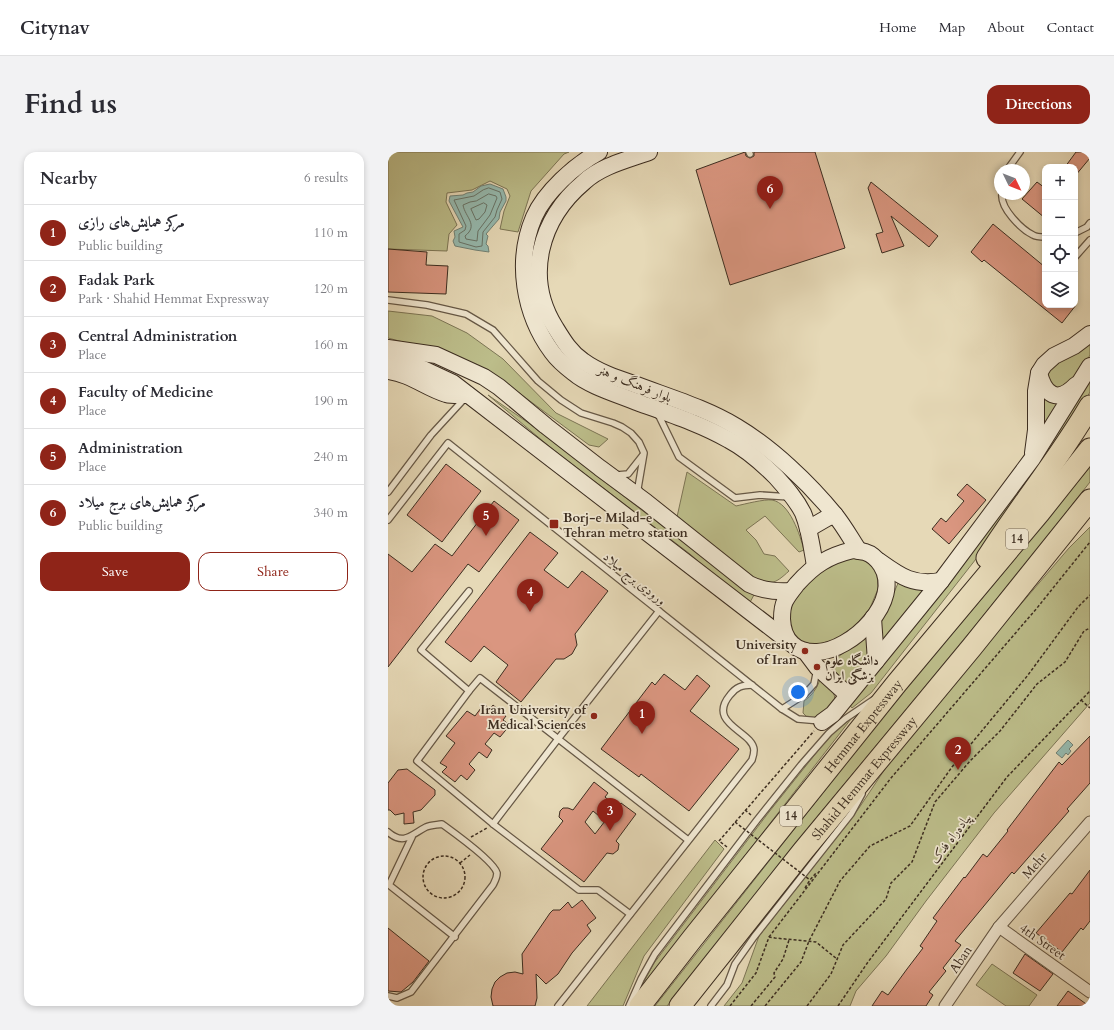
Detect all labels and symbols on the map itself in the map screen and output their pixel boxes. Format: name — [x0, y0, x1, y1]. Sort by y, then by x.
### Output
north arrow — [994, 164, 1030, 200]
pin: 6 — [757, 176, 783, 209]
street label: بلوار فرهنگ و هنر — [593, 360, 674, 407]
pin: 5 — [473, 503, 499, 536]
place label: Borj-e Milad-e Tehran metro station — [563, 509, 689, 542]
marker: Borj-e Milad-e Tehran metro station — [548, 518, 560, 530]
road number: 14 — [1006, 529, 1028, 549]
street label: ورودی برج میلاد — [598, 548, 670, 611]
pin: 4 — [517, 579, 543, 612]
place label: University of Iran — [735, 636, 798, 669]
marker: University of Iran — [800, 646, 810, 656]
place label: دانشگاه علوم بزشگى ايران — [825, 652, 879, 685]
marker: دانشگاه علوم بزشگى ايران — [812, 662, 822, 672]
street label: Hemmat Expressway — [820, 675, 907, 777]
your location — [788, 682, 808, 702]
place label: Iran University of Medical Sciences — [480, 701, 589, 734]
pin: 1 — [629, 701, 655, 734]
marker: Iran University of Medical Sciences — [589, 711, 599, 721]
street label: Shahid Hemmat Expressway — [808, 712, 921, 844]
pin: 2 — [945, 737, 971, 770]
pin: 3 — [597, 798, 623, 831]
road number: 14 — [780, 806, 802, 826]
street label: پیاده‌راه فدک — [926, 809, 976, 868]
street label: Mehr — [1018, 848, 1052, 883]
street label: 4th Street — [1016, 919, 1069, 964]
street label: Aban — [945, 942, 977, 977]

